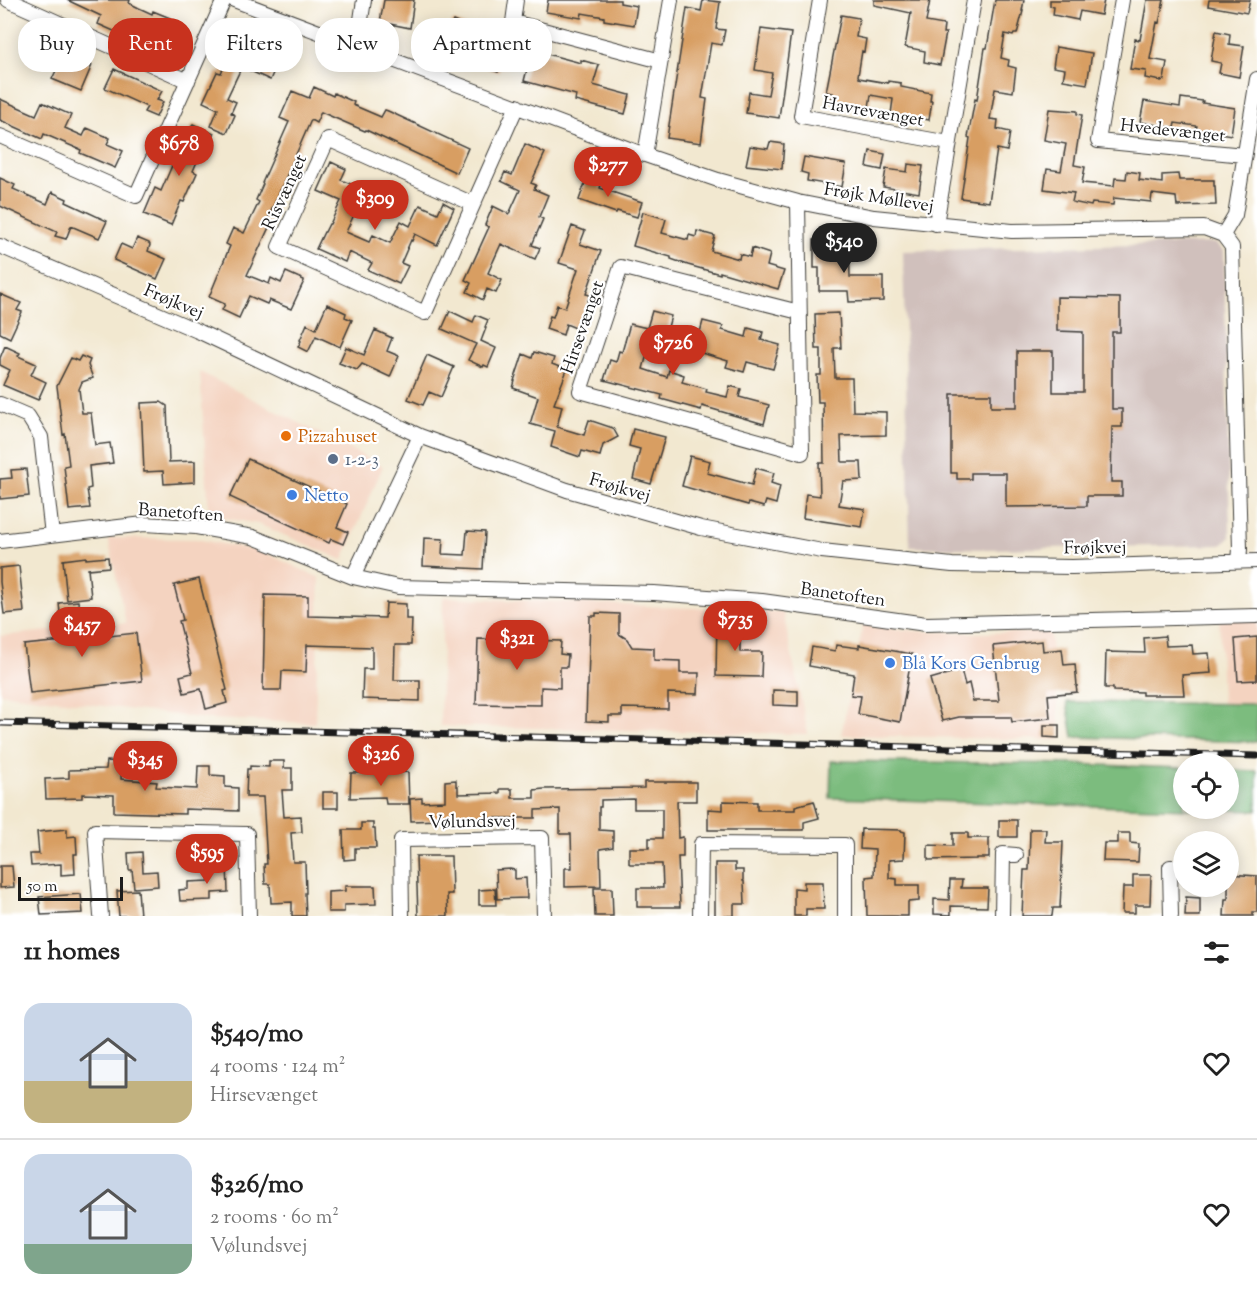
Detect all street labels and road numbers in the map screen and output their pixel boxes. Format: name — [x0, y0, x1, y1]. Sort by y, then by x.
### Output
street label: Havrevænget — [820, 91, 925, 135]
street label: Hvedevænget — [1119, 114, 1227, 150]
street label: Risvænget — [257, 151, 315, 235]
street label: Frøjk Møllevej — [822, 177, 936, 220]
street label: Hirsevænget — [556, 277, 612, 378]
street label: Frøjkvej — [139, 279, 207, 327]
street label: Frøjkvej — [586, 468, 653, 510]
street label: Banetoften — [137, 498, 225, 530]
street label: Frøjkvej — [1063, 535, 1127, 563]
street label: Banetoften — [798, 577, 887, 615]
street label: Vølundsvej — [428, 809, 516, 837]

